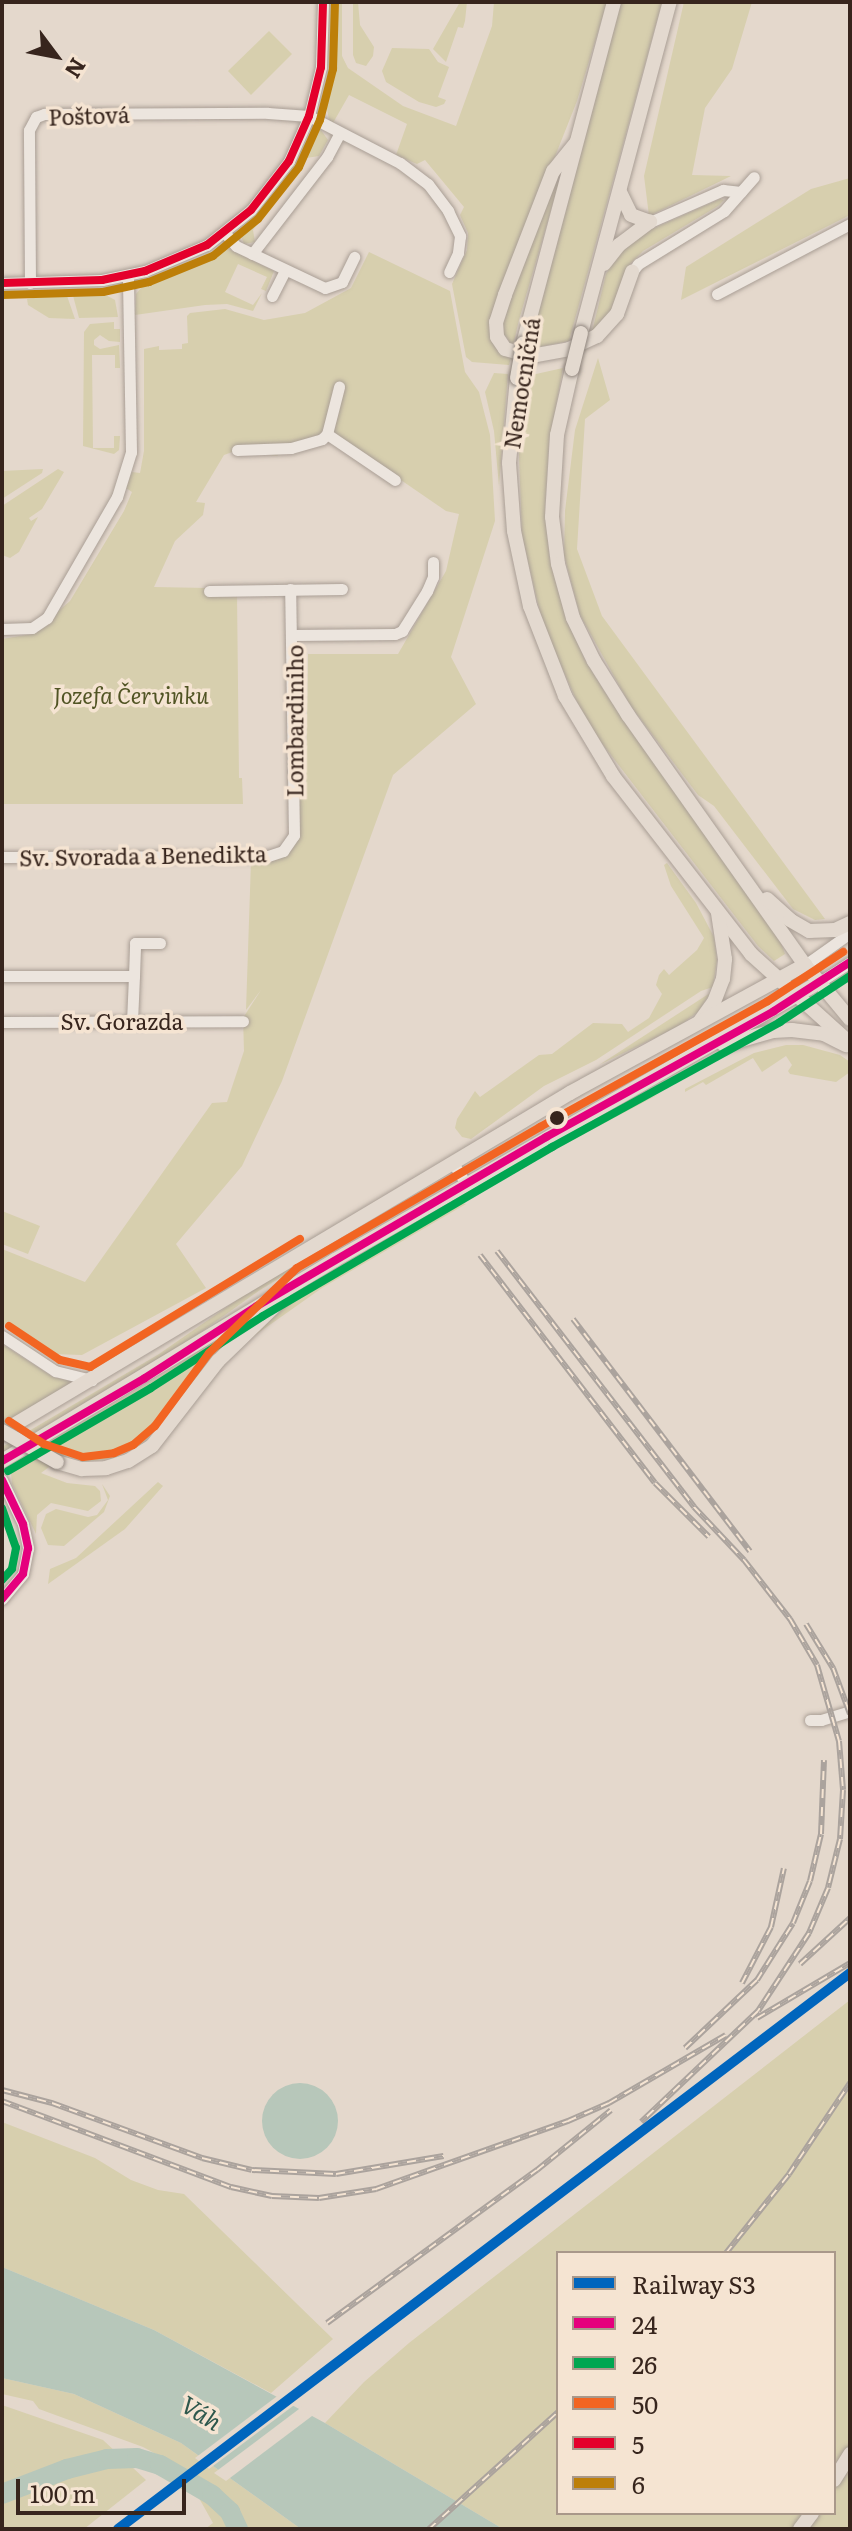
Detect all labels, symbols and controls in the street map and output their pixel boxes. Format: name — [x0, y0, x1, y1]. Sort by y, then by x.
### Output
north arrow — [16, 16, 96, 96]
text: N — [58, 52, 96, 86]
street label: Poštová — [48, 100, 130, 130]
street label: Nemocničná — [498, 315, 544, 451]
street label: Lombardiniho — [281, 645, 307, 797]
park label: Jozefa Červinku — [53, 682, 209, 708]
street label: Sv. Svorada a Benedikta — [19, 840, 267, 870]
street label: Sv. Gorazda — [61, 1008, 183, 1034]
unlabelled marker — [549, 1110, 565, 1126]
legend — [556, 2251, 836, 2515]
text: Railway S3 — [632, 2266, 756, 2301]
text: 24 — [632, 2306, 657, 2341]
text: 26 — [632, 2346, 657, 2381]
text: 50 — [632, 2386, 658, 2421]
water label: Váh — [177, 2389, 227, 2435]
text: 5 — [632, 2426, 644, 2461]
scale bar — [20, 2463, 190, 2513]
text: 6 — [632, 2466, 645, 2501]
text: 100 m — [30, 2475, 96, 2510]

